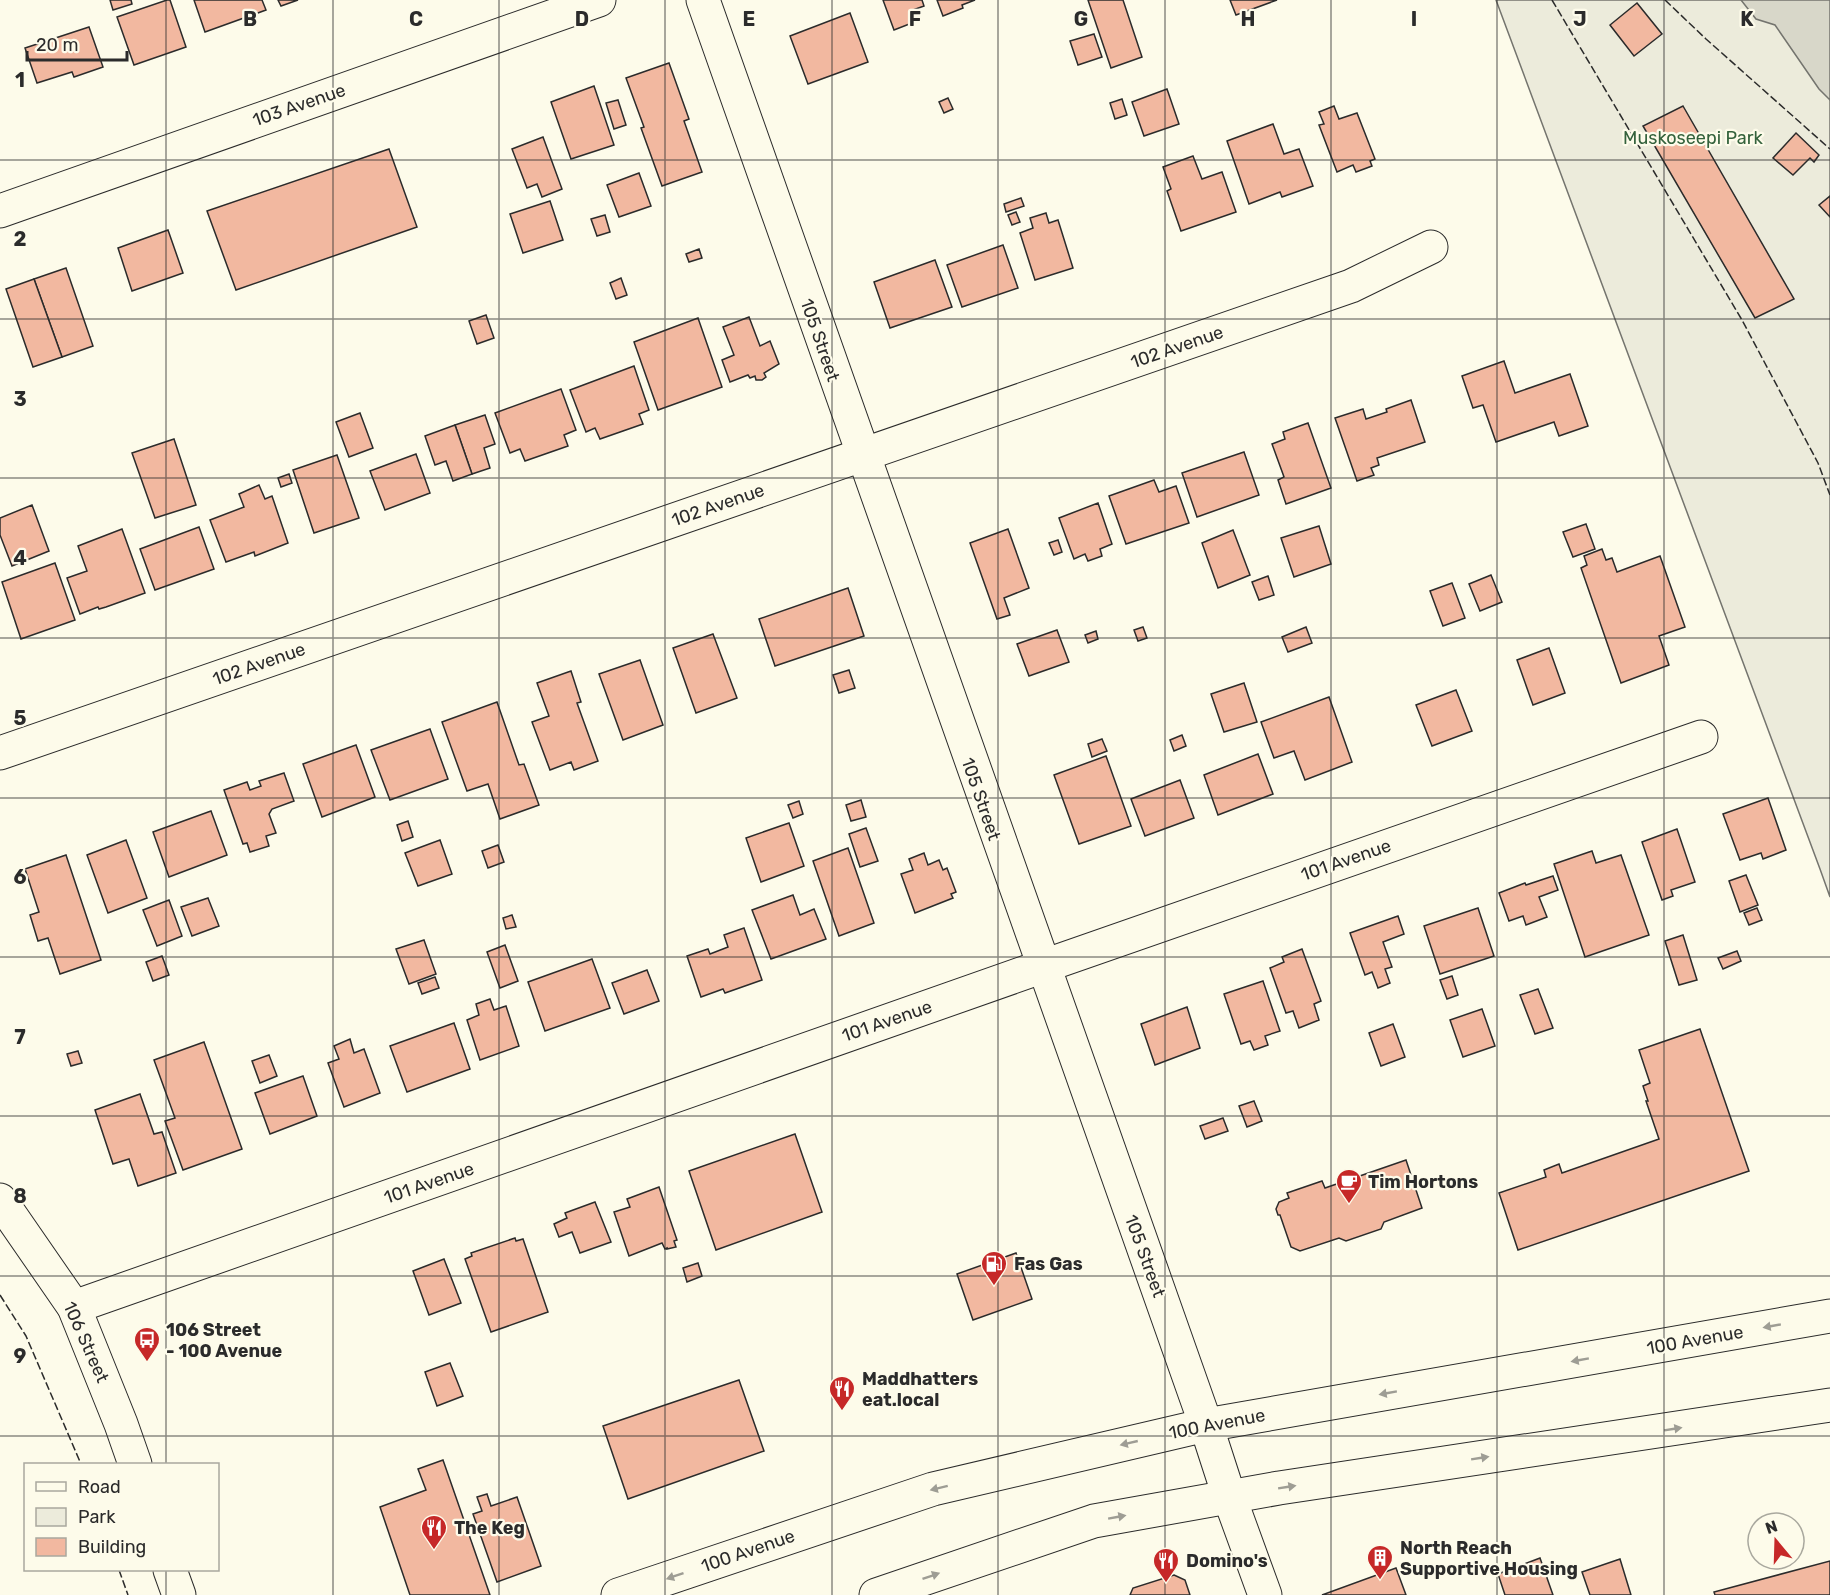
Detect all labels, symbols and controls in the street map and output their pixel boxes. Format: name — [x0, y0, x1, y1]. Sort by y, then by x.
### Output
text: B — [243, 7, 257, 31]
text: C — [409, 7, 423, 31]
text: D — [575, 7, 589, 31]
text: E — [743, 7, 755, 31]
text: F — [909, 7, 921, 31]
text: G — [1074, 7, 1088, 31]
text: H — [1241, 7, 1255, 31]
text: I — [1411, 7, 1417, 31]
text: J — [1573, 7, 1587, 31]
text: K — [1740, 7, 1754, 31]
scale bar — [27, 24, 128, 62]
text: 20 m — [36, 34, 78, 56]
text: 1 — [15, 68, 25, 92]
street label: 103 Avenue — [250, 79, 348, 131]
park label: Muskoseepi Park — [1623, 127, 1764, 149]
text: 2 — [14, 227, 27, 251]
street label: 105 Street — [796, 296, 844, 384]
street label: 102 Avenue — [1128, 321, 1226, 373]
text: 3 — [13, 387, 27, 411]
street label: 102 Avenue — [669, 479, 767, 531]
text: 4 — [13, 546, 27, 570]
street label: 102 Avenue — [210, 638, 308, 690]
text: 5 — [14, 706, 27, 730]
street label: 105 Street — [957, 755, 1005, 843]
street label: 101 Avenue — [1298, 834, 1394, 886]
text: 6 — [13, 865, 27, 889]
street label: 101 Avenue — [839, 995, 935, 1047]
text: 7 — [14, 1025, 26, 1049]
street label: 101 Avenue — [381, 1157, 477, 1209]
cafe icon: Tim Hortons — [1334, 1167, 1364, 1205]
place label: Tim Hortons — [1368, 1171, 1478, 1193]
text: 8 — [13, 1184, 27, 1208]
street label: 105 Street — [1120, 1212, 1170, 1300]
fuel station icon: Fas Gas — [979, 1249, 1009, 1287]
place label: Fas Gas — [1014, 1253, 1083, 1275]
street label: 106 Street — [58, 1298, 114, 1386]
place label: 106 Street - 100 Avenue — [166, 1319, 283, 1362]
street label: 100 Avenue — [1645, 1321, 1745, 1359]
one-way arrow — [1763, 1322, 1782, 1331]
bus stop icon: 106 Street - 100 Avenue — [132, 1325, 162, 1363]
text: 9 — [14, 1344, 27, 1368]
one-way arrow — [1571, 1356, 1590, 1365]
place label: Maddhatters eat.local — [862, 1368, 978, 1411]
restaurant icon: Maddhatters eat.local — [827, 1374, 857, 1412]
one-way arrow — [1378, 1389, 1397, 1398]
street label: 100 Avenue — [1167, 1404, 1267, 1444]
one-way arrow — [1663, 1424, 1682, 1433]
one-way arrow — [1119, 1439, 1138, 1448]
one-way arrow — [1471, 1453, 1490, 1462]
legend — [24, 1463, 219, 1571]
text: Road — [78, 1476, 121, 1498]
one-way arrow — [1278, 1483, 1297, 1492]
one-way arrow — [930, 1484, 948, 1493]
text: Park — [78, 1506, 116, 1528]
north arrow — [1746, 1511, 1806, 1571]
one-way arrow — [1108, 1512, 1127, 1521]
restaurant icon: The Keg — [419, 1513, 449, 1551]
text: N — [1763, 1516, 1780, 1538]
place label: The Keg — [454, 1517, 525, 1539]
street label: 100 Avenue — [698, 1525, 798, 1577]
text: Building — [78, 1536, 146, 1558]
place label: North Reach Supportive Housing — [1400, 1537, 1578, 1580]
building icon: North Reach Supportive Housing — [1365, 1543, 1395, 1581]
restaurant icon: Domino's — [1151, 1546, 1181, 1584]
place label: Domino's — [1186, 1550, 1268, 1572]
one-way arrow — [923, 1571, 941, 1580]
one-way arrow — [665, 1572, 683, 1581]

